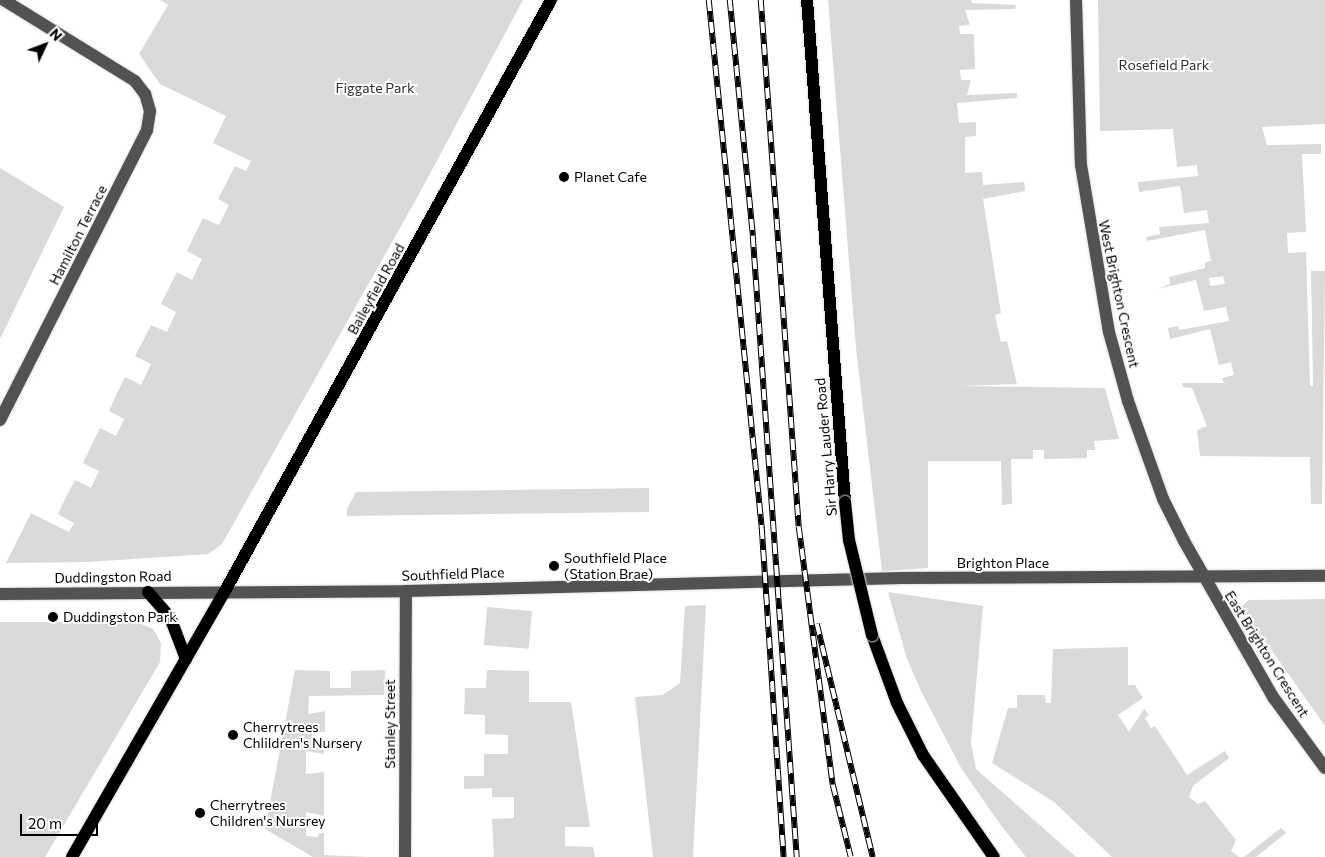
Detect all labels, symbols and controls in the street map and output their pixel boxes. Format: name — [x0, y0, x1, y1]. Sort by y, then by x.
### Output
north arrow — [20, 20, 70, 70]
text: N — [47, 25, 66, 44]
park label: Rosefield Park — [1119, 57, 1209, 73]
park label: Figgate Park — [335, 80, 415, 96]
place label: Planet Cafe — [574, 169, 647, 185]
marker: Planet Cafe — [558, 171, 570, 183]
street label: Hamilton Terrace — [46, 182, 110, 288]
street label: West Brighton Crescent — [1095, 219, 1143, 369]
street label: Baileyfield Road — [344, 241, 408, 337]
street label: Sir Harry Lauder Road — [812, 377, 840, 517]
place label: Southfield Place (Station Brae) — [564, 550, 667, 582]
street label: Brighton Place — [957, 555, 1049, 571]
marker: Southfield Place (Station Brae) — [548, 560, 560, 572]
street label: Southfield Place — [401, 564, 505, 584]
street label: Duddingston Road — [54, 568, 172, 586]
street label: East Brighton Crescent — [1221, 588, 1313, 720]
place label: Duddingston Park — [63, 609, 177, 625]
marker: Duddingston Park — [47, 611, 59, 623]
street label: Stanley Street — [382, 679, 398, 769]
place label: Cherrytrees Chlildren's Nursery — [243, 719, 362, 752]
marker: Cherrytrees Chlildren's Nursery — [227, 729, 239, 741]
place label: Cherrytrees Children's Nursrey — [210, 797, 325, 830]
scale bar — [22, 804, 100, 836]
marker: Cherrytrees Children's Nursrey — [194, 807, 206, 819]
text: 20 m — [28, 814, 62, 832]

